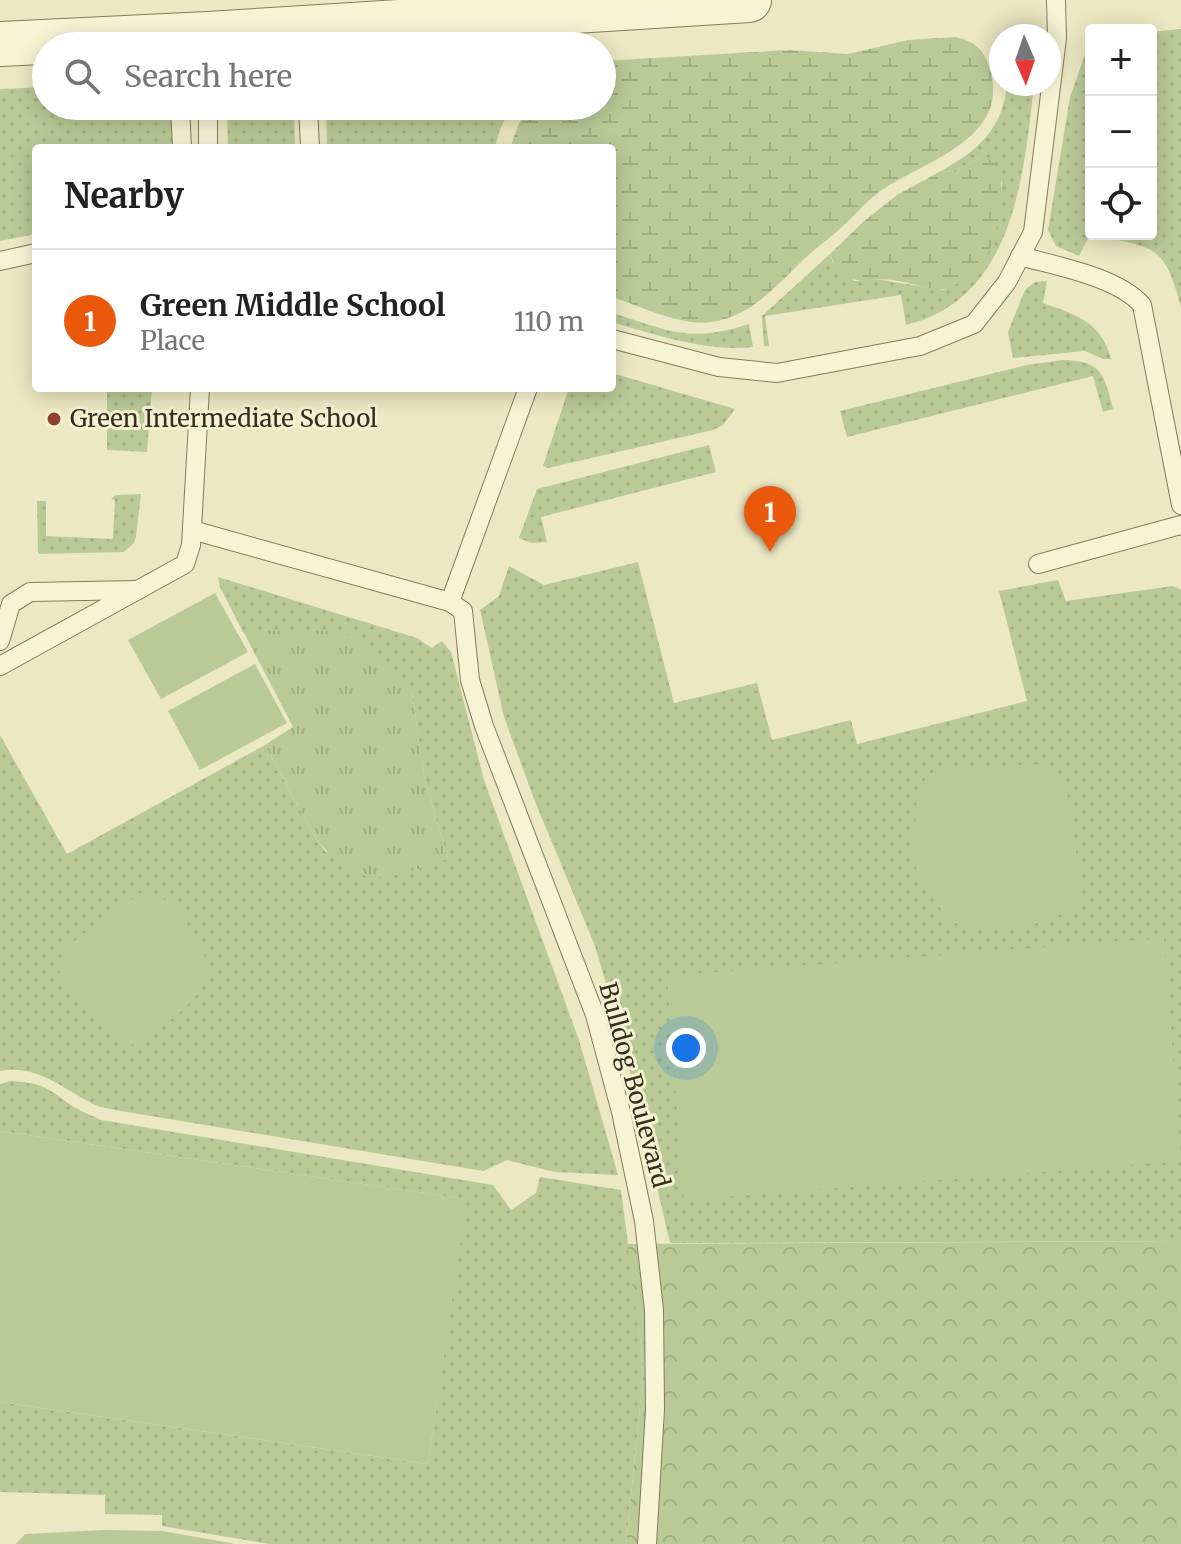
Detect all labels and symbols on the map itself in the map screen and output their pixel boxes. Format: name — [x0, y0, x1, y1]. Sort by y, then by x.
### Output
north arrow — [989, 24, 1061, 96]
place label: Green Intermediate School — [70, 403, 378, 434]
marker: Green Intermediate School — [45, 410, 63, 428]
pin: 1 — [744, 486, 796, 552]
street label: Bulldog Boulevard — [592, 979, 677, 1191]
your location — [666, 1028, 706, 1068]

